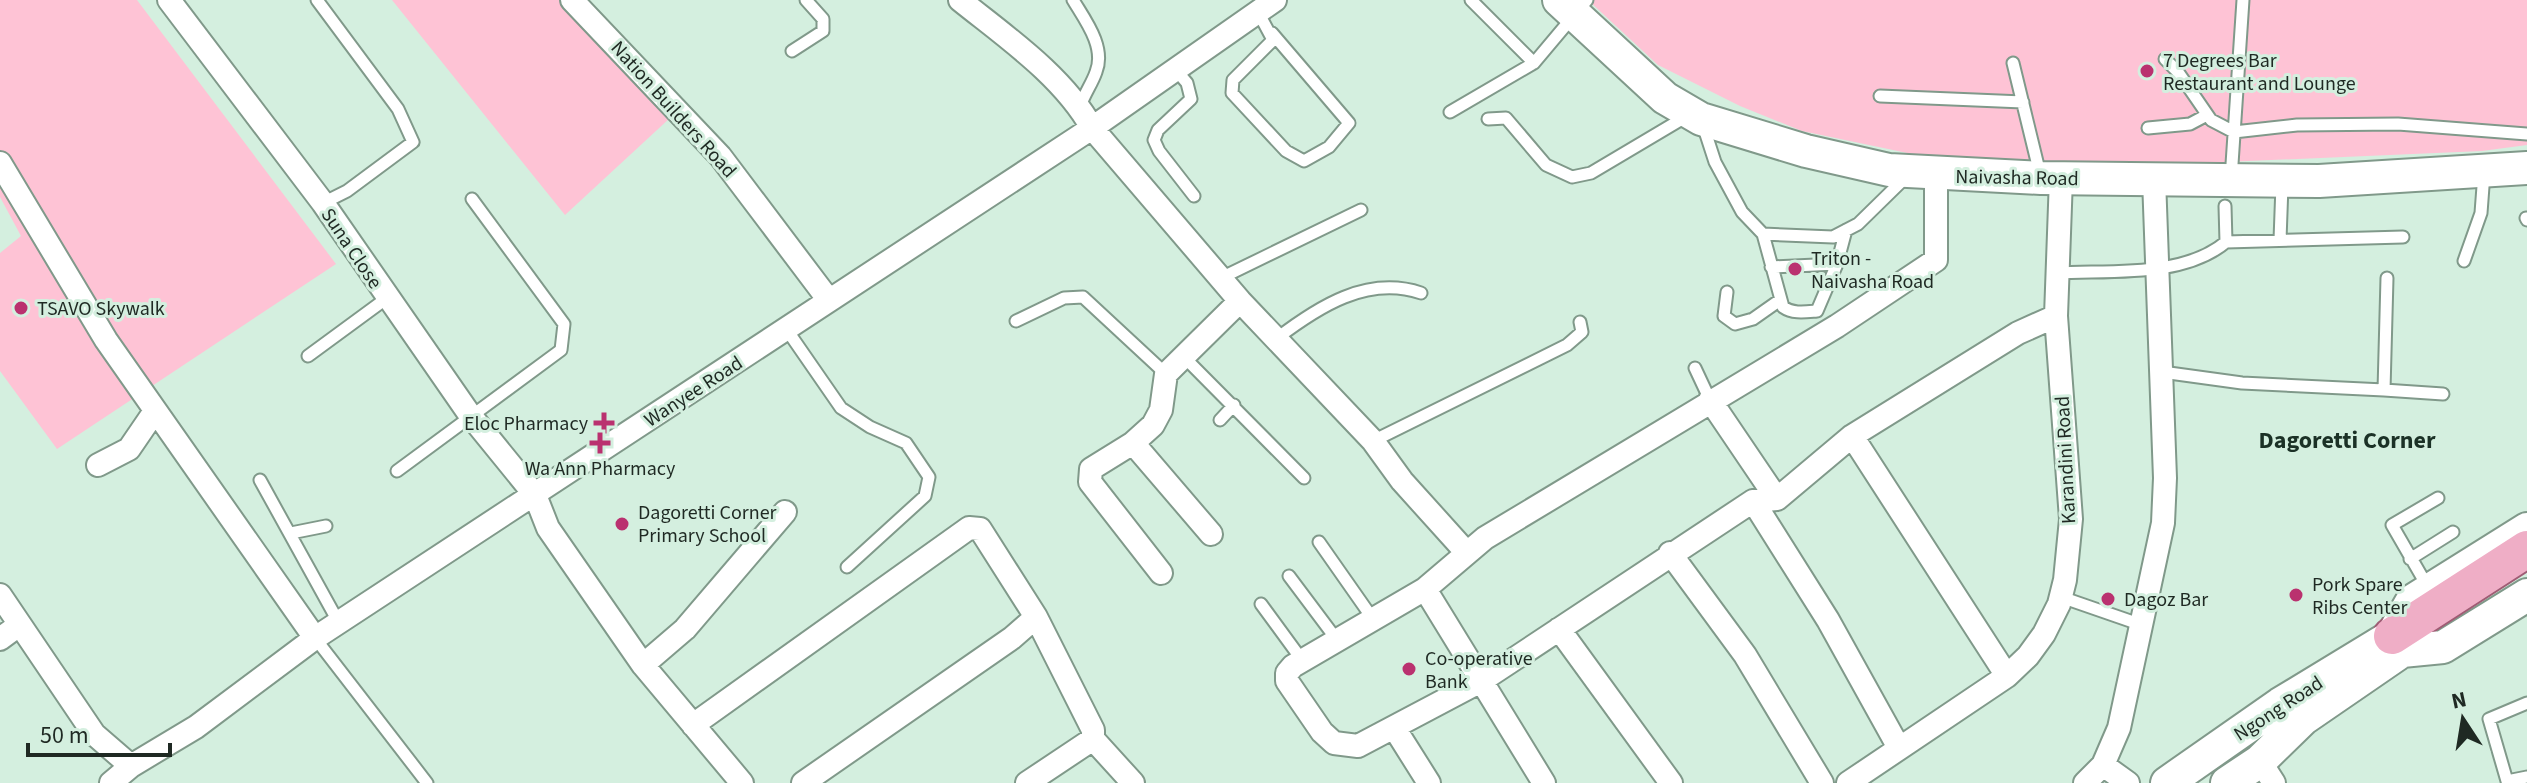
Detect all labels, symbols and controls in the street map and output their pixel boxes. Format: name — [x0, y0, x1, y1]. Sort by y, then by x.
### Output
street label: Nation Builders Road — [604, 35, 743, 184]
place label: 7 Degrees Bar Restaurant and Lounge — [2163, 47, 2356, 98]
marker: 7 Degrees Bar Restaurant and Lounge — [2138, 62, 2156, 80]
street label: Naivasha Road — [1955, 163, 2079, 193]
street label: Suna Close — [314, 203, 389, 295]
place label: Triton - Naivasha Road — [1811, 245, 1934, 296]
marker: Triton - Naivasha Road — [1786, 260, 1804, 278]
place label: TSAVO Skywalk — [37, 295, 165, 323]
marker: TSAVO Skywalk — [12, 299, 30, 317]
street label: Wanyee Road — [639, 349, 748, 434]
street label: Karandini Road — [2049, 395, 2083, 525]
place label: Eloc Pharmacy — [464, 410, 589, 438]
marker: Eloc Pharmacy — [595, 414, 613, 432]
district label: Dagoretti Corner — [2259, 423, 2436, 458]
marker: Wa Ann Pharmacy — [591, 434, 609, 452]
place label: Wa Ann Pharmacy — [525, 455, 676, 483]
place label: Dagoretti Corner Primary School — [638, 499, 777, 550]
marker: Dagoretti Corner Primary School — [613, 515, 631, 533]
place label: Pork Spare Ribs Center — [2312, 571, 2407, 622]
place label: Dagoz Bar — [2124, 586, 2208, 614]
marker: Pork Spare Ribs Center — [2287, 586, 2305, 604]
marker: Dagoz Bar — [2099, 590, 2117, 608]
place label: Co-operative Bank — [1425, 645, 1533, 696]
marker: Co-operative Bank — [1400, 660, 1418, 678]
street label: Ngong Road — [2228, 669, 2329, 748]
north arrow — [2423, 679, 2503, 759]
text: N — [2449, 683, 2470, 718]
scale bar — [28, 707, 170, 757]
text: 50 m — [40, 718, 89, 753]

